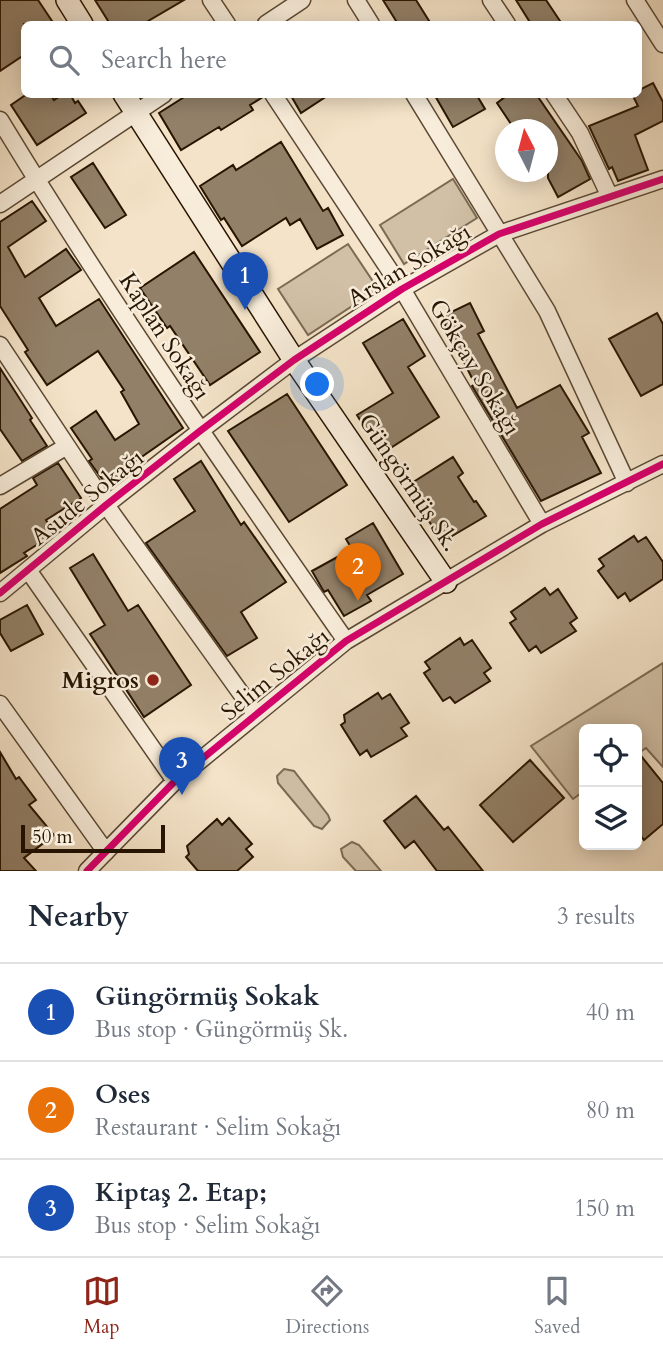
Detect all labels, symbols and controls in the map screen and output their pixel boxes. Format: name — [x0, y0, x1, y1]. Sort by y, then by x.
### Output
search box — [21, 21, 642, 98]
icon: search — [45, 41, 83, 79]
text: Search here — [101, 42, 227, 77]
north arrow — [495, 119, 558, 182]
street label: Arslan Sokağı — [341, 215, 477, 315]
pin: 1 — [222, 252, 268, 310]
street label: Kaplan Sokağı — [111, 266, 218, 407]
street label: Gökçay Sokağı — [421, 293, 528, 442]
your location — [300, 367, 334, 401]
street label: Güngörmüş Sk. — [350, 407, 467, 558]
street label: Asude Sokağı — [24, 441, 151, 553]
pin: 2 — [335, 543, 381, 601]
street label: Selim Sokağı — [214, 620, 337, 728]
place label: Migros — [61, 664, 139, 697]
marker: Migros — [145, 672, 161, 688]
map controls — [579, 724, 642, 850]
button: locate — [579, 724, 642, 787]
pin: 3 — [159, 737, 205, 795]
button: layers — [579, 787, 642, 850]
scale bar — [21, 822, 164, 854]
text: 50 m — [32, 824, 73, 850]
text: Nearby — [28, 896, 129, 937]
text: 3 results — [557, 901, 635, 932]
text: Güngörmüş Sokak — [95, 979, 319, 1014]
text: 1 — [45, 997, 57, 1028]
text: 40 m — [586, 997, 635, 1028]
text: Bus stop · Güngörmüş Sk. — [95, 1014, 348, 1045]
text: Oses — [95, 1077, 150, 1112]
text: 2 — [45, 1095, 57, 1126]
text: 80 m — [586, 1095, 635, 1126]
text: Restaurant · Selim Sokağı — [95, 1112, 341, 1143]
text: Kiptaş 2. Etap; — [95, 1175, 267, 1210]
text: 3 — [45, 1193, 57, 1224]
text: 150 m — [574, 1193, 635, 1224]
text: Bus stop · Selim Sokağı — [95, 1210, 320, 1241]
tab: Map — [83, 1272, 121, 1340]
tab: Directions — [286, 1272, 369, 1340]
tab: Saved — [534, 1272, 580, 1340]

